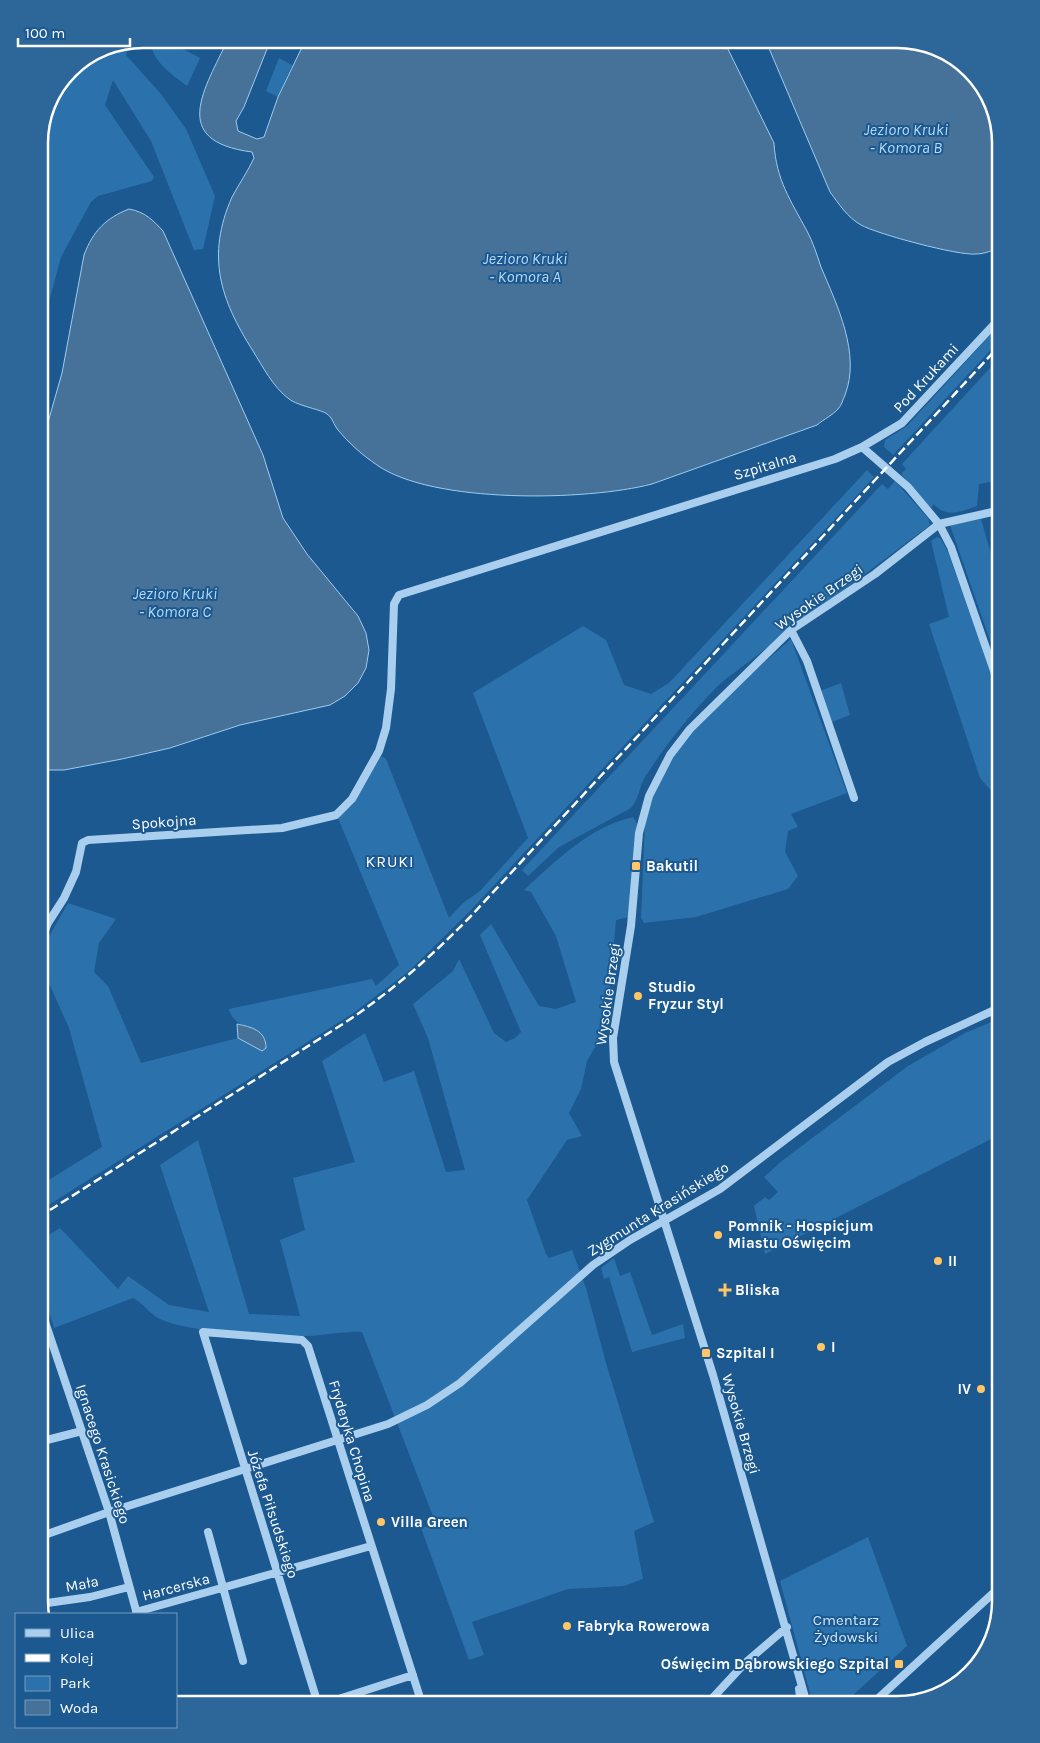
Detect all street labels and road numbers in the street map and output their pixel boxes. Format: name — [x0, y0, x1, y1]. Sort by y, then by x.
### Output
street label: Pod Krukami — [889, 340, 963, 416]
street label: Szpitalna — [731, 448, 799, 484]
street label: Wysokie Brzegi — [772, 560, 866, 634]
street label: Spokojna — [131, 811, 197, 833]
street label: Wysokie Brzegi — [592, 942, 624, 1046]
street label: Zygmunta Krasińskiego — [584, 1158, 732, 1260]
street label: Wysokie Brzegi — [718, 1372, 764, 1476]
street label: Fryderyka Chopina — [325, 1378, 379, 1504]
street label: Ignacego Krasickiego — [72, 1382, 134, 1526]
street label: Józefa Piłsudskiego — [244, 1447, 302, 1581]
street label: Harcerska — [140, 1569, 212, 1605]
street label: Mała — [64, 1572, 100, 1596]

